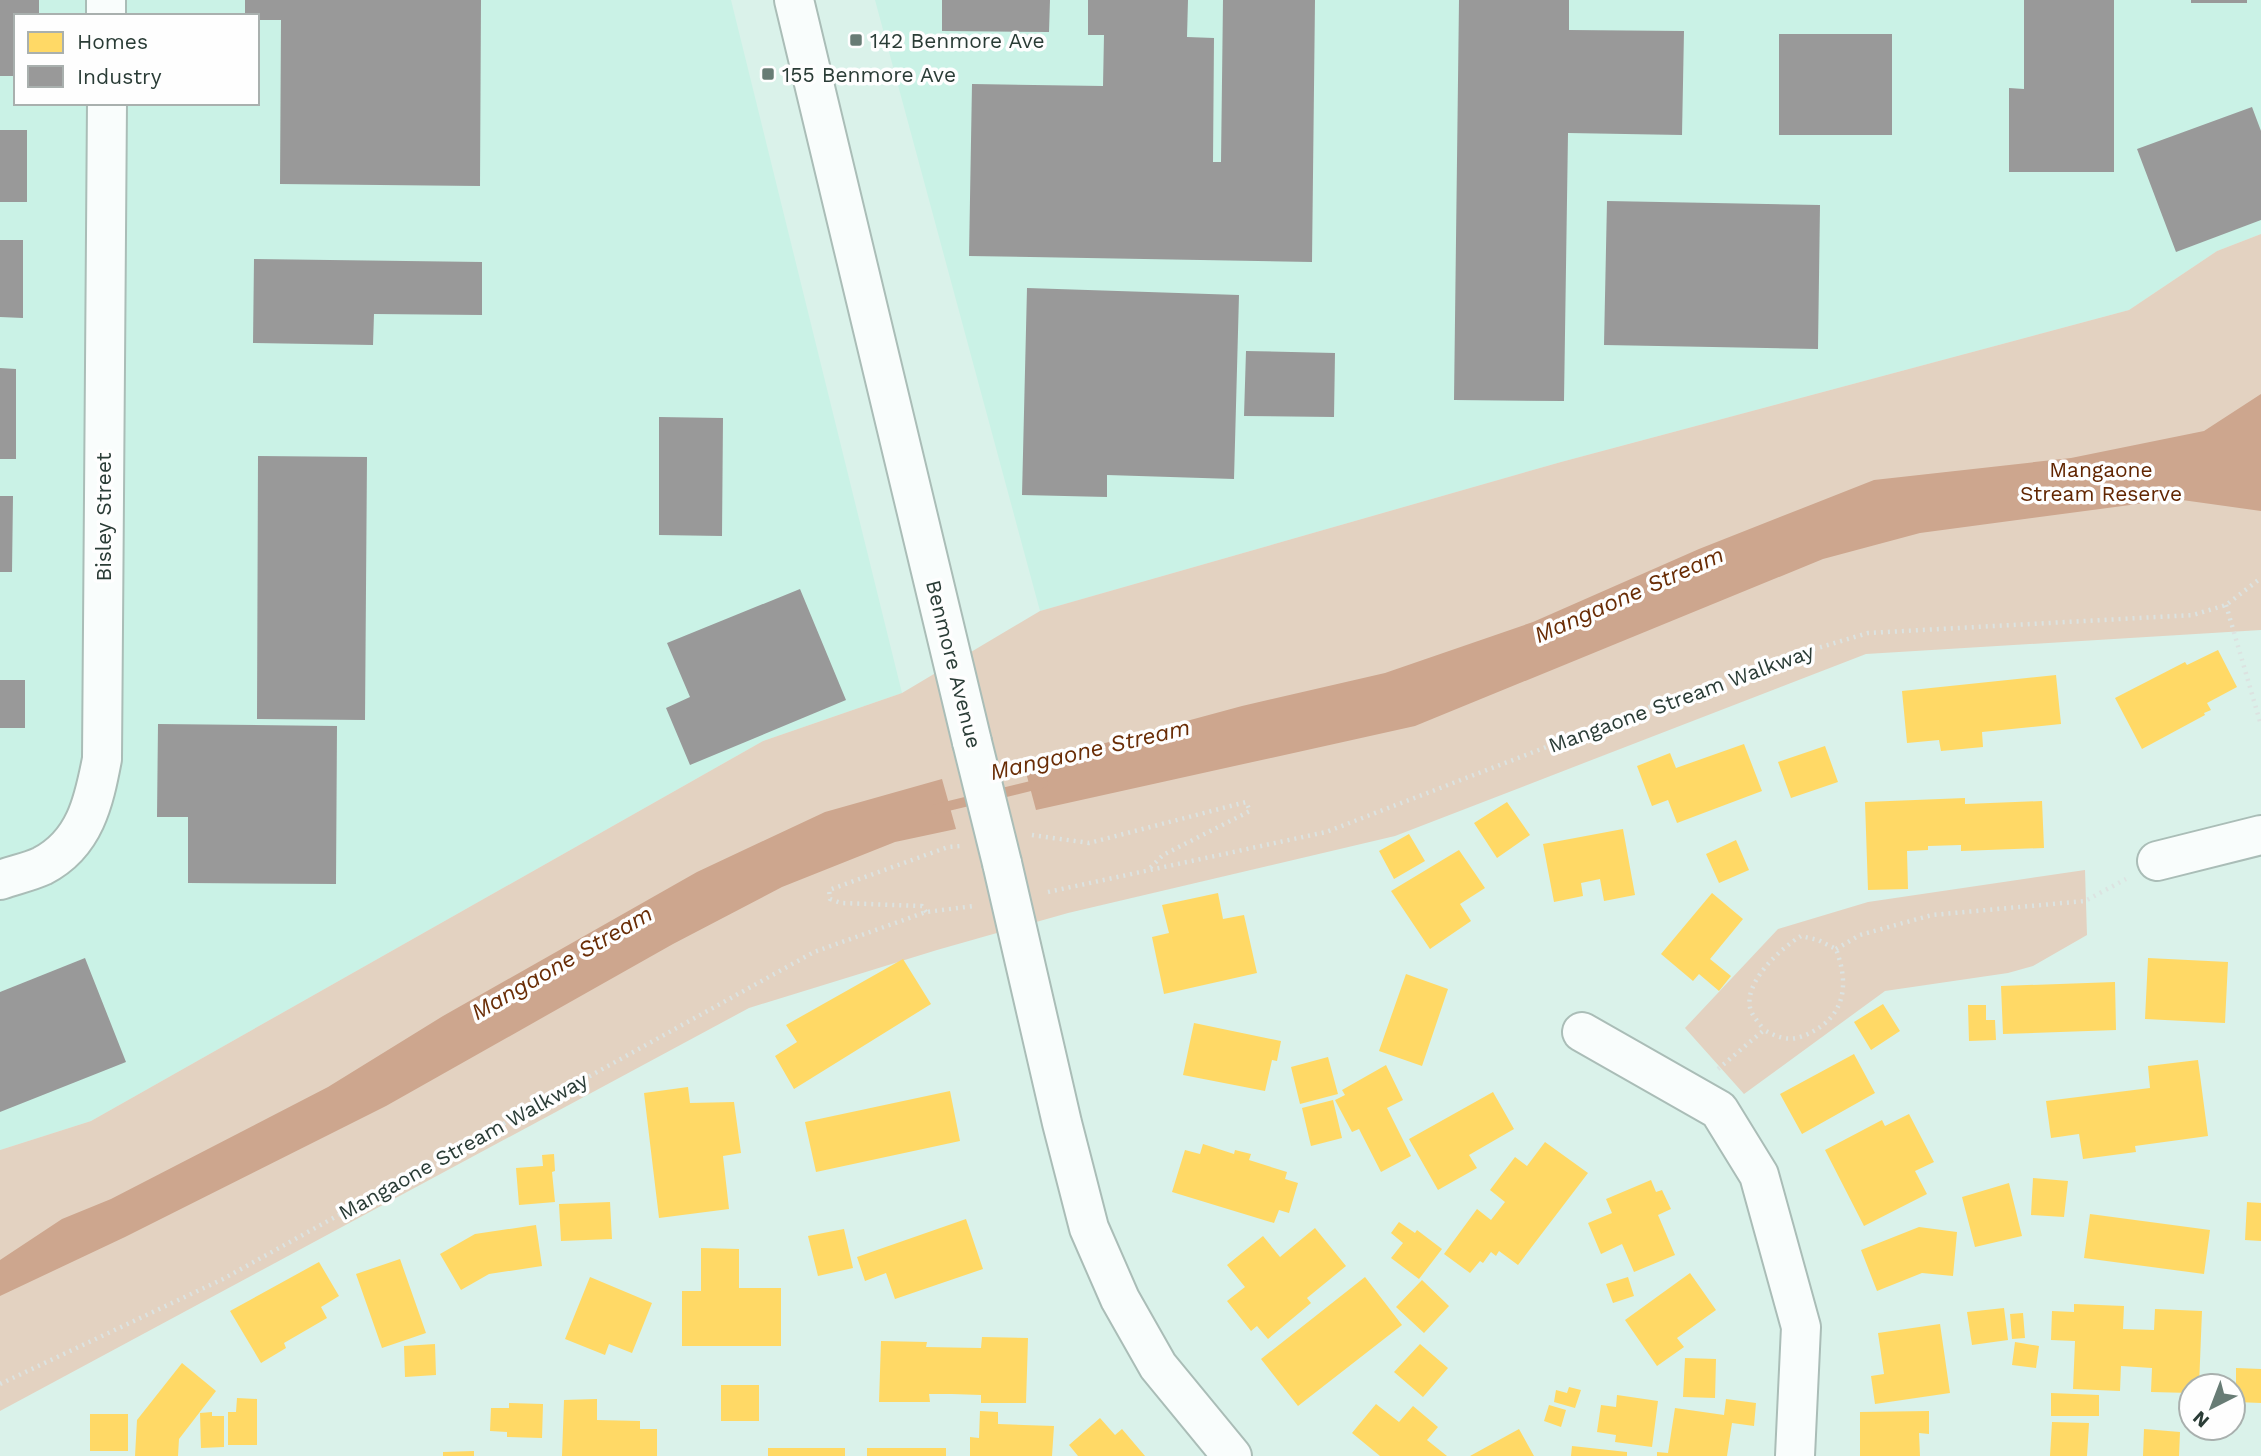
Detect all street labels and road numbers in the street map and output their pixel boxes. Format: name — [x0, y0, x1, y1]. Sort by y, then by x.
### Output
street label: Bisley Street — [91, 452, 116, 582]
street label: Benmore Avenue — [921, 577, 987, 751]
street label: Mangaone Stream Walkway — [1545, 638, 1817, 758]
street label: Mangaone Stream Walkway — [334, 1067, 592, 1225]

